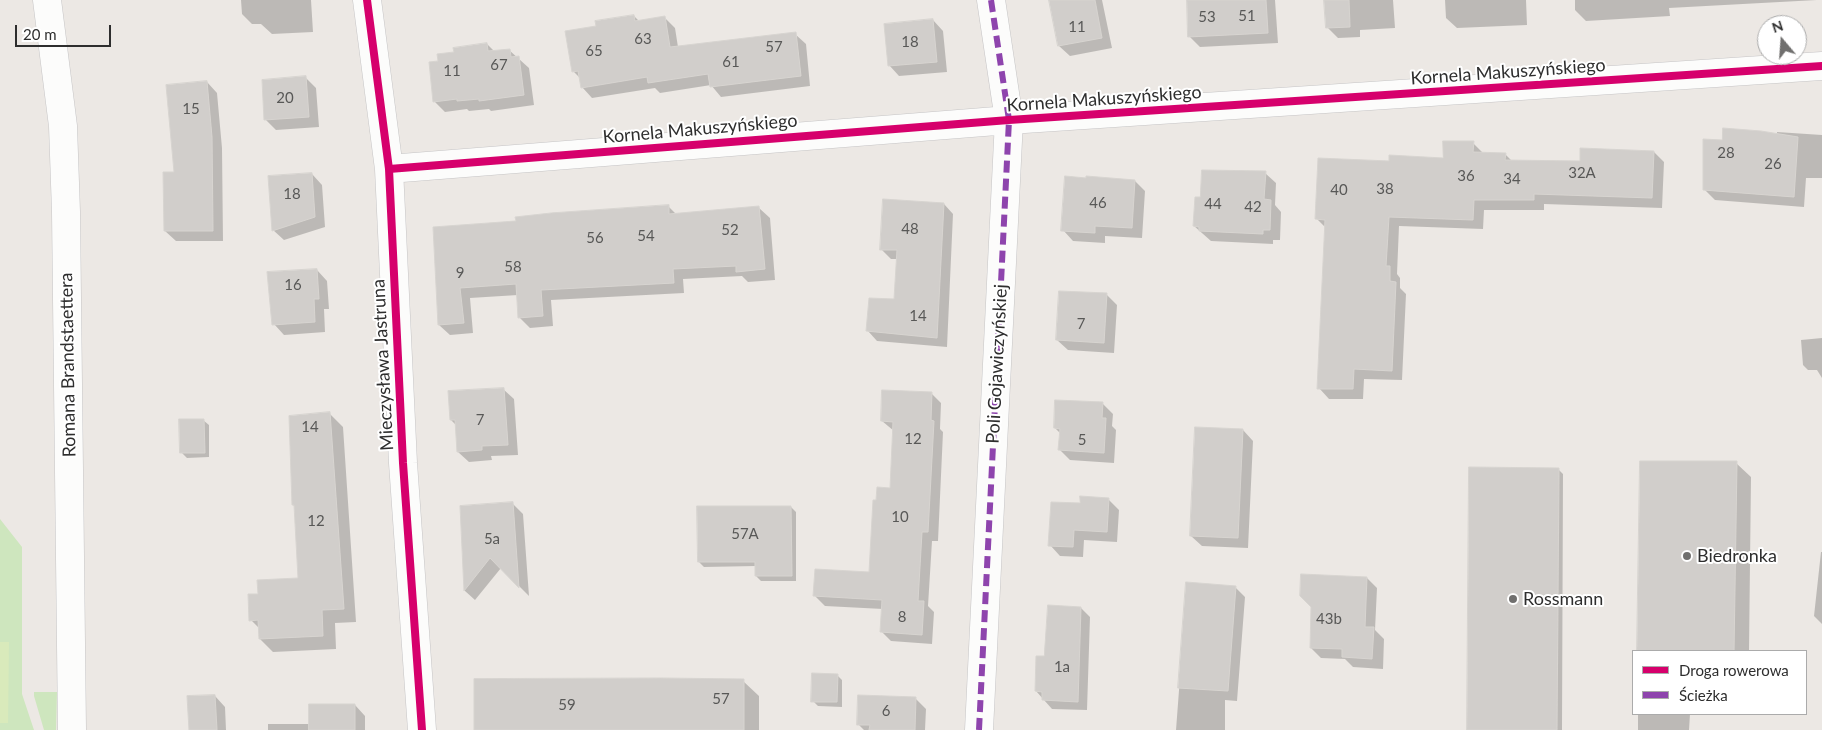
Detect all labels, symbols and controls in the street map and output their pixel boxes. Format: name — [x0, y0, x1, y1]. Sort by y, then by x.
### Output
house number: 51 — [1238, 7, 1256, 25]
house number: 53 — [1198, 8, 1216, 26]
scale bar — [18, 15, 114, 47]
north arrow — [1757, 15, 1807, 65]
text: N — [1770, 16, 1785, 36]
house number: 11 — [1068, 18, 1086, 36]
text: 20 m — [23, 25, 57, 43]
house number: 63 — [634, 30, 652, 48]
house number: 18 — [901, 33, 919, 51]
house number: 57 — [765, 38, 783, 56]
house number: 65 — [585, 42, 603, 60]
house number: 61 — [722, 53, 740, 71]
street label: Kornela Makuszyńskiego — [1410, 54, 1606, 90]
house number: 67 — [490, 56, 508, 74]
house number: 11 — [443, 62, 461, 80]
street label: Kornela Makuszyńskiego — [1006, 81, 1202, 117]
house number: 20 — [276, 89, 294, 107]
house number: 15 — [182, 100, 200, 118]
street label: Kornela Makuszyńskiego — [602, 110, 798, 148]
house number: 28 — [1717, 144, 1735, 162]
house number: 26 — [1764, 155, 1782, 173]
house number: 32A — [1568, 164, 1596, 182]
house number: 36 — [1457, 167, 1475, 185]
house number: 34 — [1503, 170, 1521, 188]
house number: 38 — [1376, 180, 1394, 198]
house number: 40 — [1330, 181, 1348, 199]
house number: 18 — [283, 185, 301, 203]
house number: 46 — [1089, 194, 1107, 212]
house number: 44 — [1204, 195, 1222, 213]
house number: 42 — [1244, 198, 1262, 216]
house number: 48 — [901, 220, 919, 238]
house number: 52 — [721, 221, 739, 239]
house number: 54 — [637, 227, 655, 245]
house number: 56 — [586, 229, 604, 247]
house number: 58 — [504, 258, 522, 276]
house number: 9 — [456, 264, 464, 282]
street label: Romana Brandstaettera — [56, 272, 80, 458]
house number: 16 — [284, 276, 302, 294]
street label: Mieczysława Jastruna — [368, 279, 398, 451]
street label: Poli Gojawiczyńskiej — [982, 284, 1012, 444]
house number: 14 — [909, 307, 927, 325]
house number: 7 — [1077, 315, 1085, 333]
house number: 7 — [476, 411, 484, 429]
house number: 14 — [301, 418, 319, 436]
house number: 12 — [904, 430, 922, 448]
house number: 5 — [1078, 431, 1086, 449]
house number: 10 — [891, 508, 909, 526]
house number: 12 — [307, 512, 325, 530]
house number: 57A — [731, 525, 759, 543]
house number: 5a — [484, 530, 500, 548]
place label: Biedronka — [1697, 545, 1777, 567]
marker: Biedronka — [1681, 550, 1693, 562]
place label: Rossmann — [1523, 588, 1603, 610]
marker: Rossmann — [1507, 593, 1519, 605]
house number: 8 — [898, 608, 906, 626]
house number: 43b — [1316, 610, 1342, 628]
legend — [1632, 650, 1807, 715]
house number: 1a — [1054, 658, 1070, 676]
text: Droga rowerowa — [1679, 661, 1789, 679]
text: Ścieżka — [1679, 686, 1728, 704]
house number: 57 — [712, 690, 730, 708]
house number: 59 — [558, 696, 576, 714]
house number: 6 — [882, 702, 890, 720]

